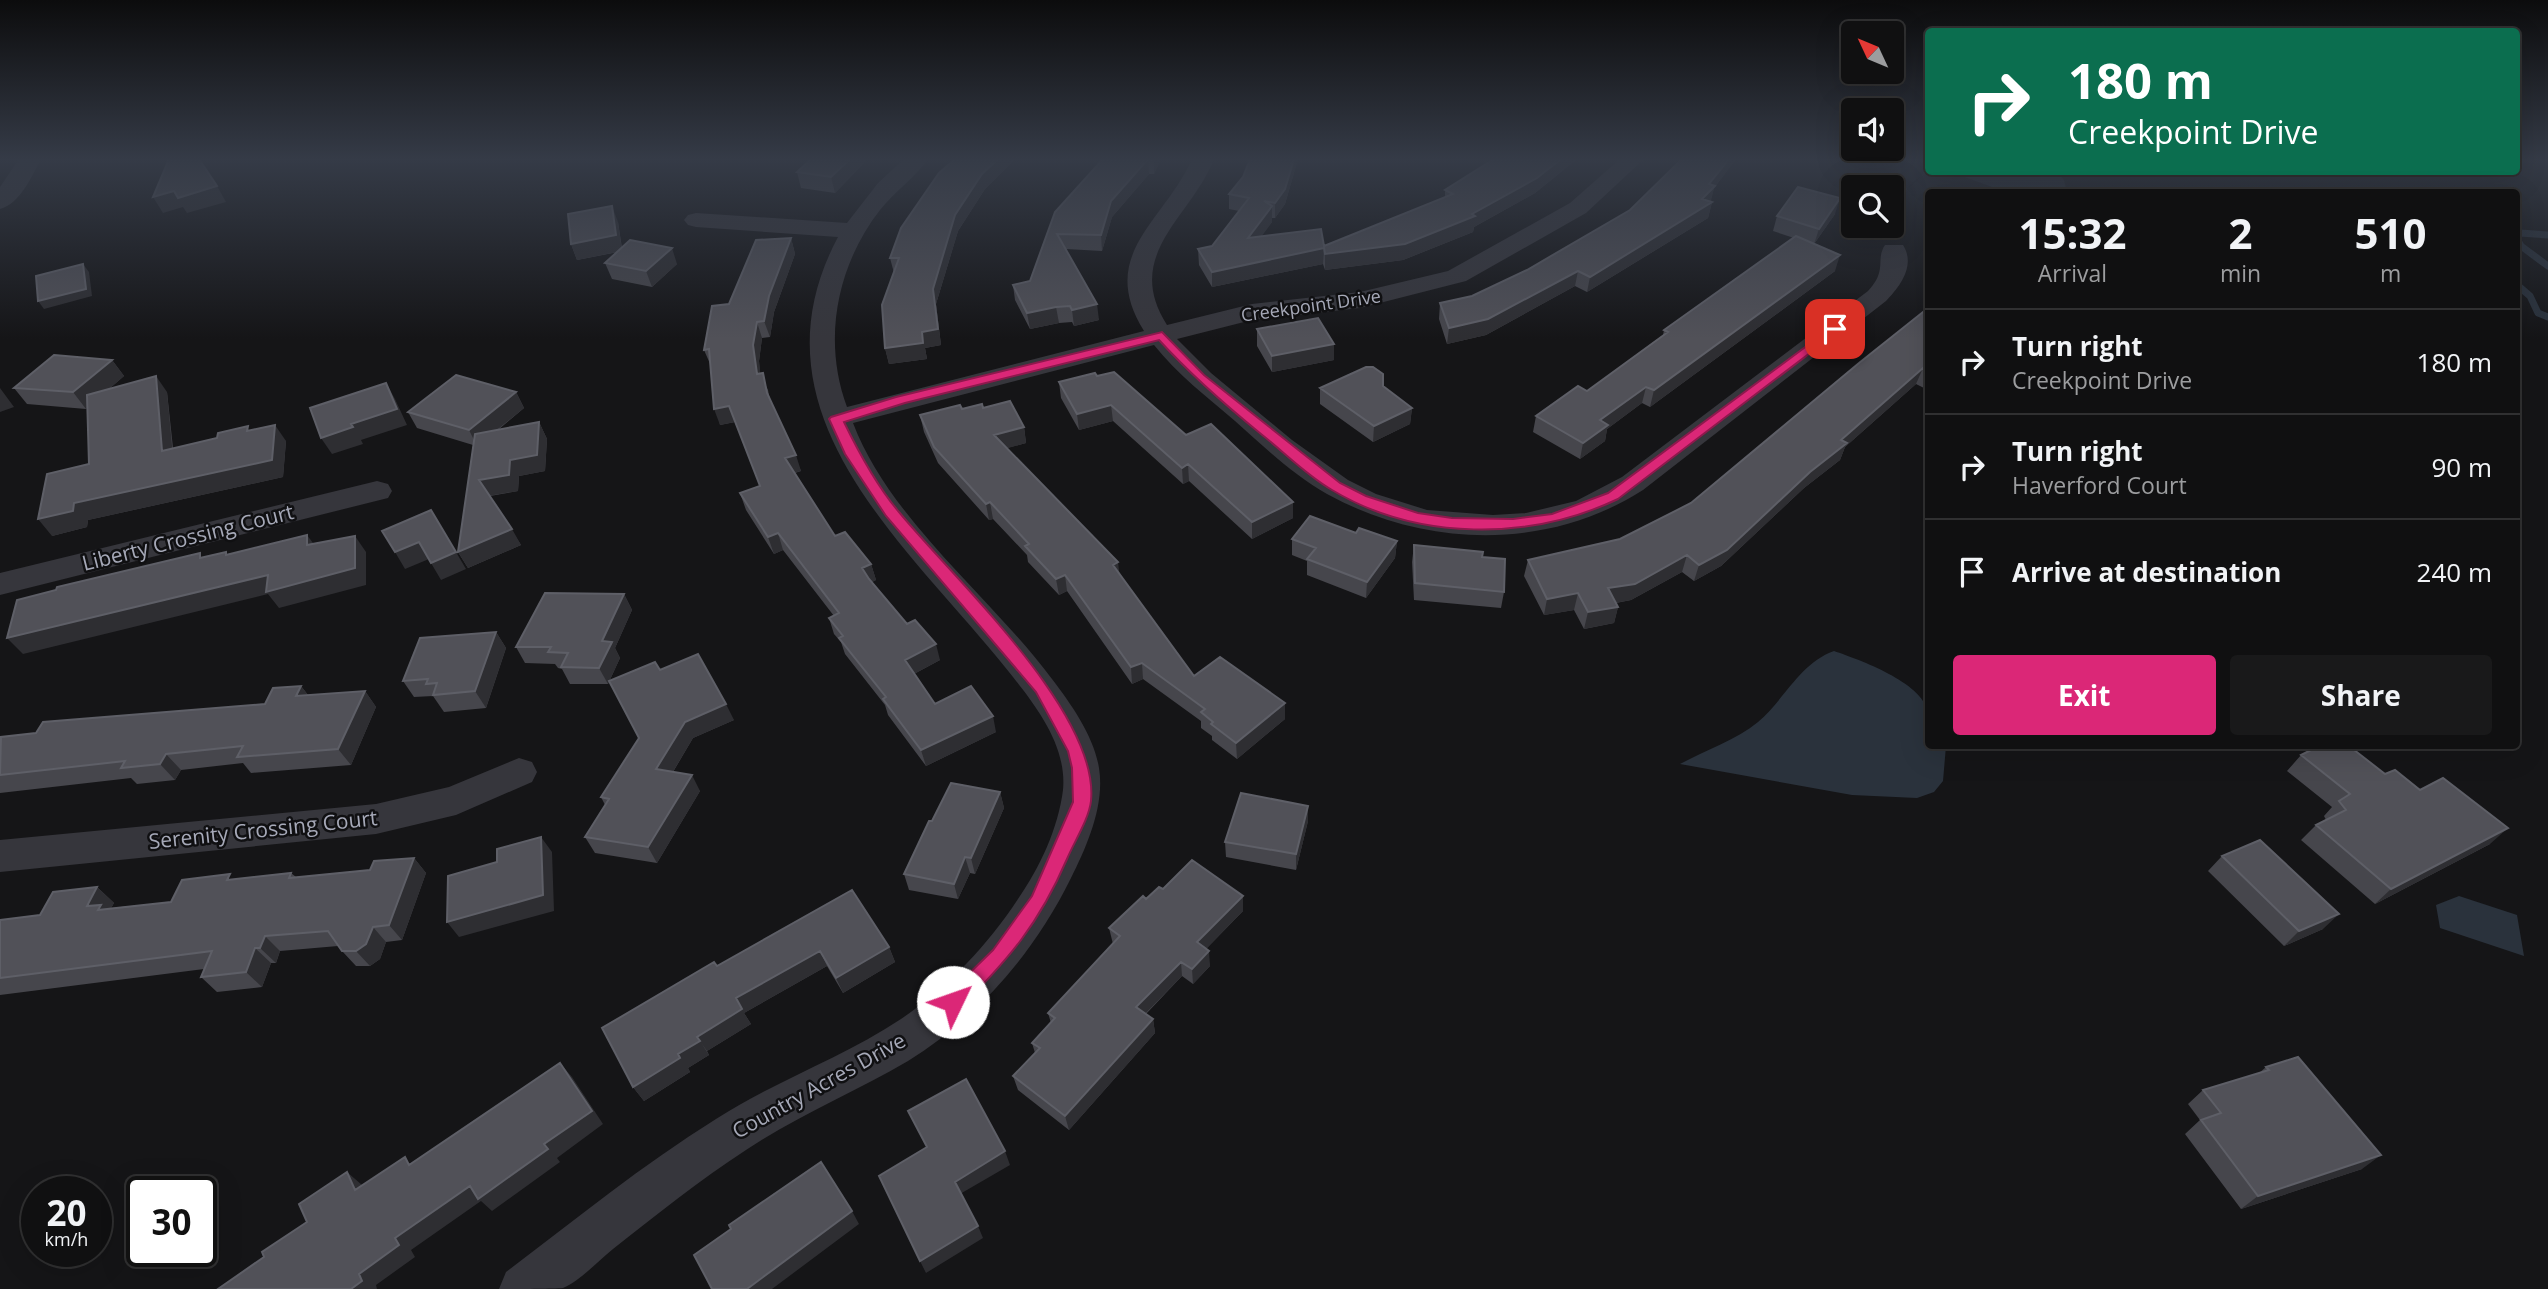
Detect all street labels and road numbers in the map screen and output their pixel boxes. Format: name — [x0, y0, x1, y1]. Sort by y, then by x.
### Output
street label: Creekpoint Drive — [1239, 283, 1382, 327]
street label: Liberty Crossing Court — [79, 497, 297, 577]
street label: Serenity Crossing Court — [147, 803, 379, 855]
street label: Country Acres Drive — [727, 1026, 910, 1144]

